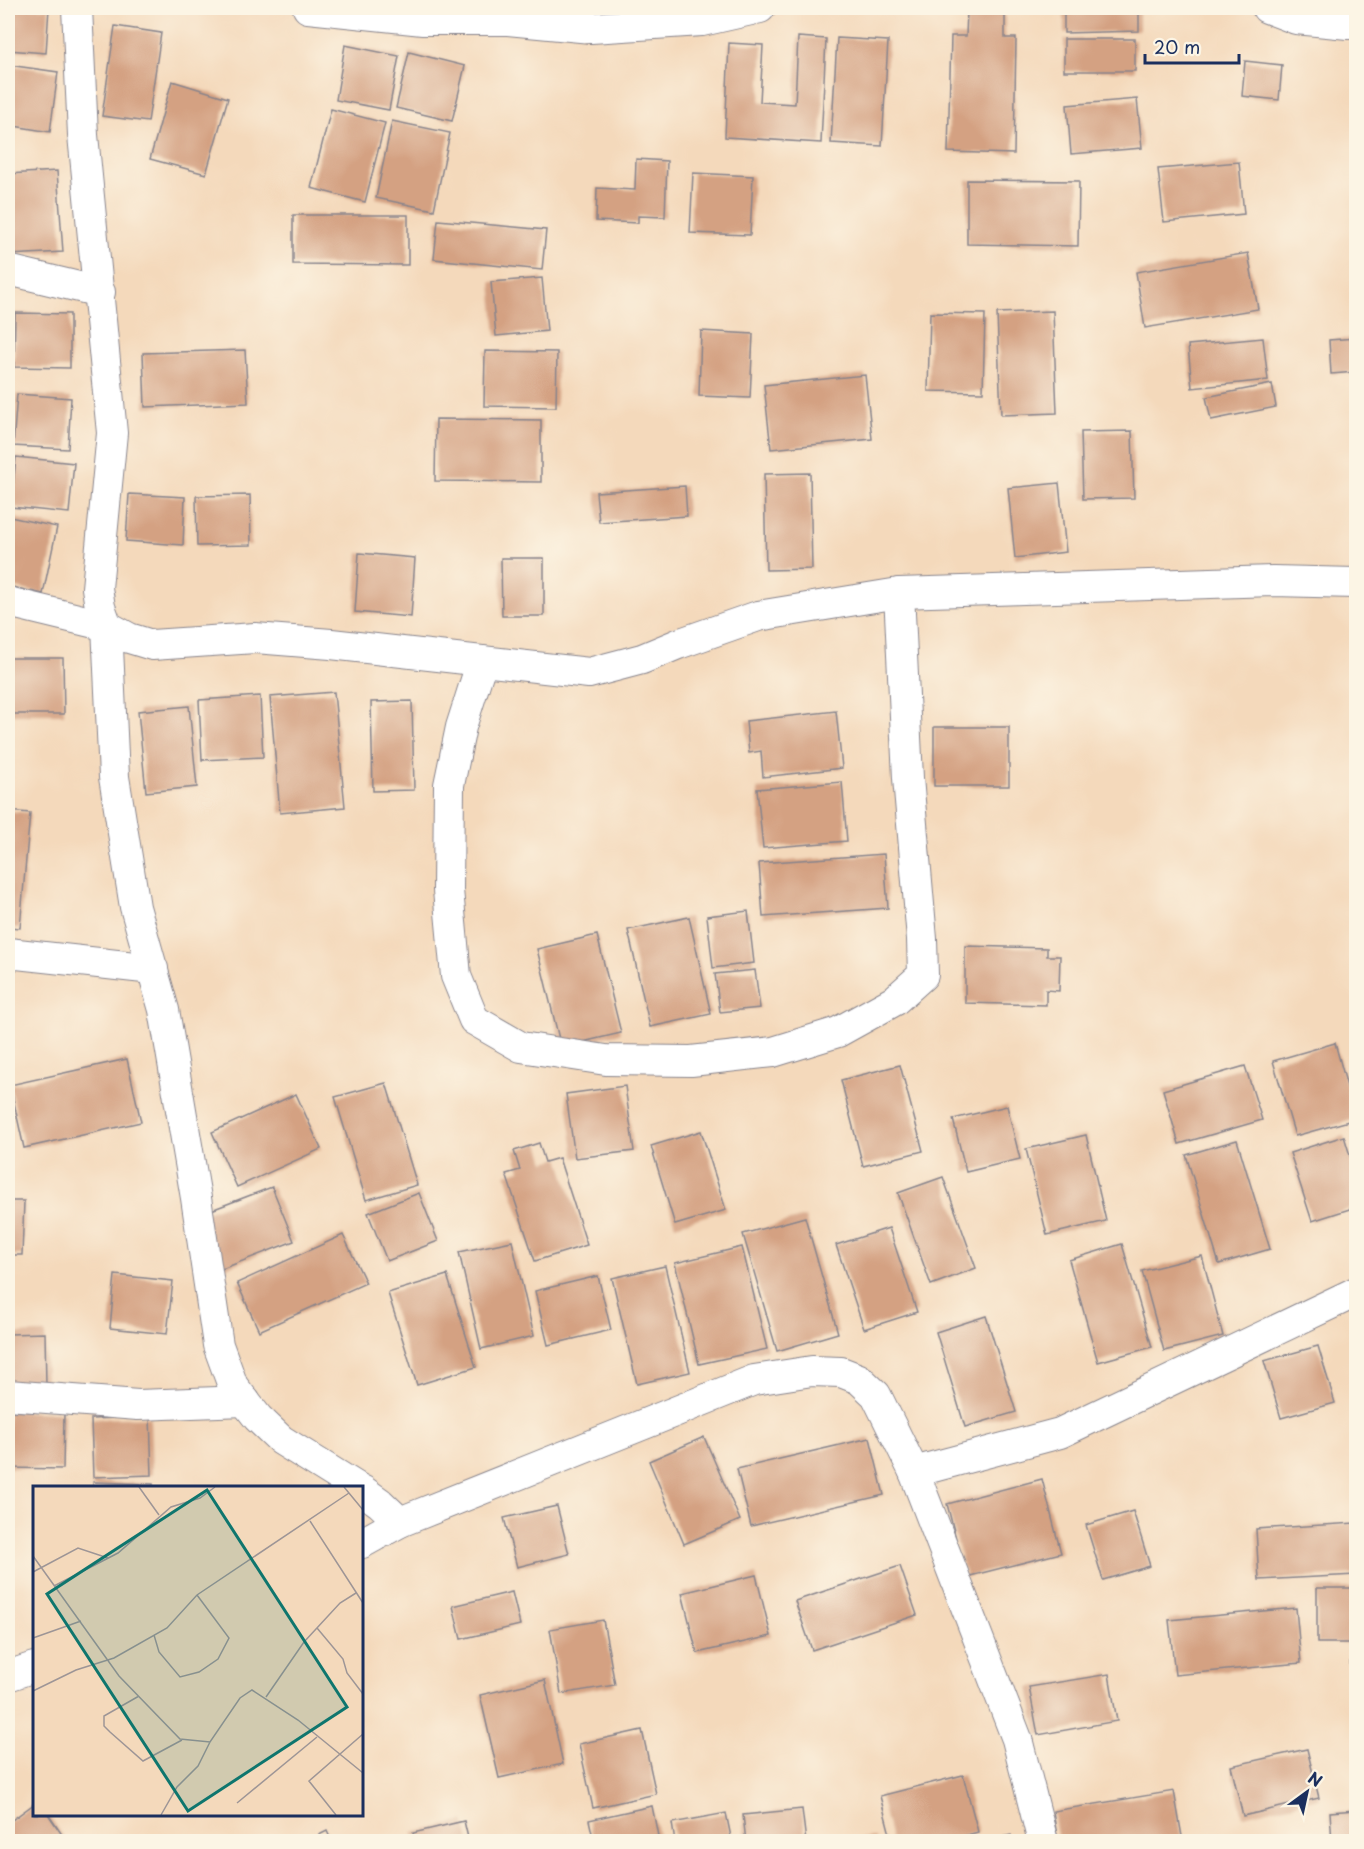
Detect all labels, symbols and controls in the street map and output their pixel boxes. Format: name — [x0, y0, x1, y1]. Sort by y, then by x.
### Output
scale bar — [1145, 27, 1240, 65]
text: 20 m — [1154, 33, 1200, 60]
inset map — [33, 1486, 363, 1816]
north arrow — [1277, 1762, 1337, 1822]
text: N — [1304, 1765, 1328, 1792]

